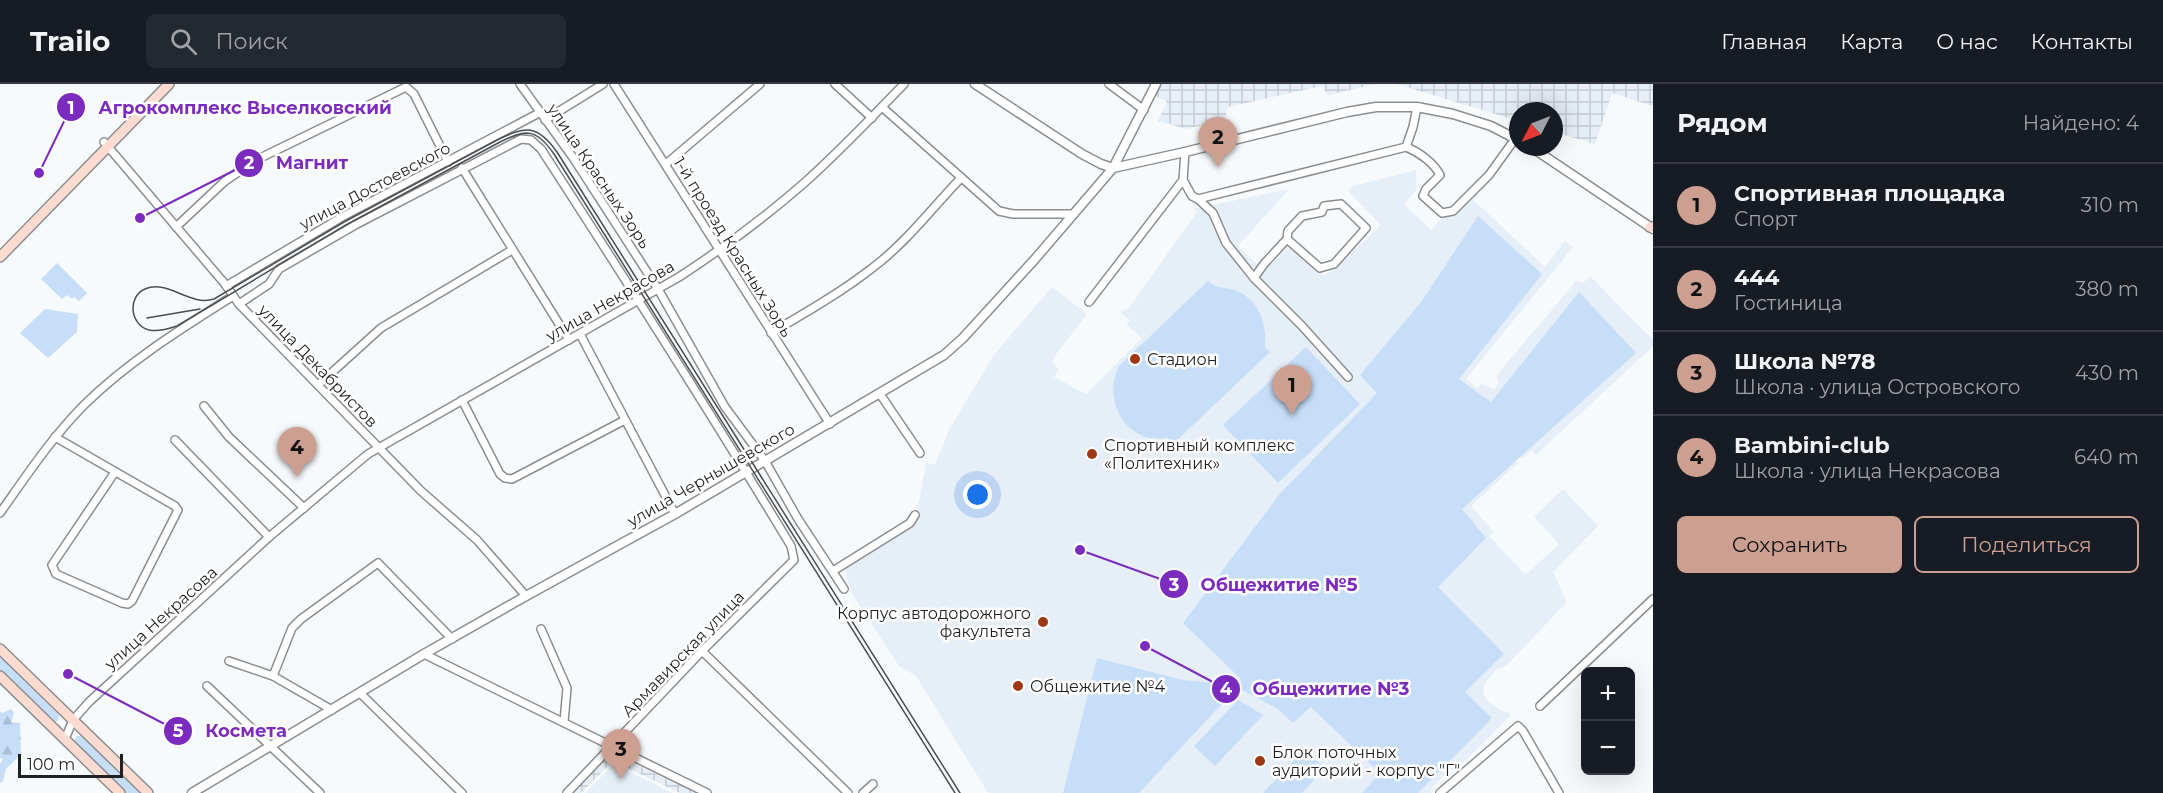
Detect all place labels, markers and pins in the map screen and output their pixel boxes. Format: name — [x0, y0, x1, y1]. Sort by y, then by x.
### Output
callout: Агрокомплекс Выселковский — [56, 89, 404, 125]
pin: 2 — [1198, 118, 1238, 167]
callout: Магнит — [234, 145, 360, 181]
place label: Стадион — [1147, 350, 1218, 369]
marker: Стадион — [1128, 352, 1142, 366]
pin: 1 — [1272, 366, 1312, 415]
pin: 4 — [278, 428, 316, 477]
place label: Спортивный комплекс «Политехник» — [1104, 436, 1295, 473]
marker: Спортивный комплекс «Политехник» — [1085, 447, 1099, 461]
callout: Общежитие №5 — [1159, 566, 1370, 602]
place label: Корпус автодорожного факультета — [837, 604, 1031, 641]
marker: Корпус автодорожного факультета — [1036, 615, 1050, 629]
callout: Общежитие №3 — [1211, 671, 1422, 707]
place label: Общежитие №4 — [1030, 677, 1166, 696]
marker: Общежитие №4 — [1011, 679, 1025, 693]
callout: Космета — [163, 713, 298, 749]
pin: 3 — [602, 730, 640, 779]
place label: Блок поточных аудиторий - корпус "Г" — [1272, 743, 1460, 780]
marker: Блок поточных аудиторий - корпус "Г" — [1253, 754, 1267, 768]

